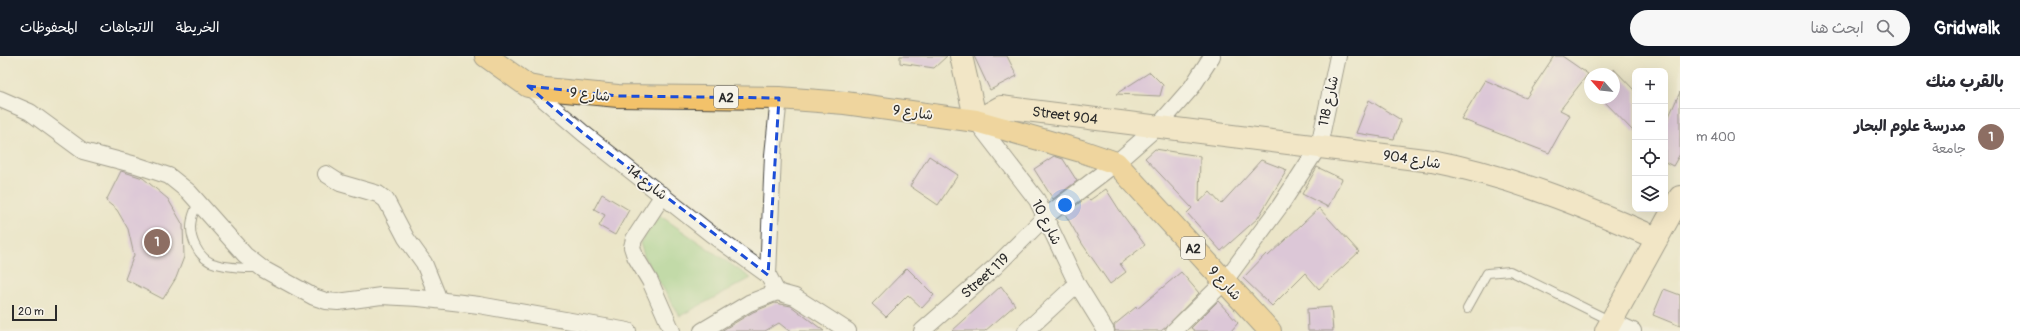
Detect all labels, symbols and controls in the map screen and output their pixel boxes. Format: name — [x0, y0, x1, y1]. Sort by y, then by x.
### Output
search box — [1630, 10, 1910, 46]
text: Gridwalk — [1934, 16, 2000, 40]
icon: search — [1874, 17, 1896, 39]
text: المحفوظات — [20, 19, 78, 36]
text: الاتجاهات — [100, 19, 154, 36]
text: الخريطة — [176, 19, 219, 36]
text: ابحث هنا — [1810, 19, 1864, 38]
north arrow — [1584, 68, 1620, 104]
map controls — [1632, 68, 1668, 212]
button: + — [1632, 68, 1668, 104]
text: بالقرب منك — [1926, 71, 2004, 92]
street label: شارع 118 — [1315, 74, 1343, 128]
street label: شارع 9 — [569, 84, 611, 106]
road number: A2 — [714, 86, 738, 108]
street label: شارع 9 — [892, 101, 934, 125]
street label: Street 904 — [1031, 103, 1099, 128]
button: − — [1632, 104, 1668, 140]
text: مدرسة علوم البحار — [1854, 117, 1966, 136]
text: 400 m — [1696, 129, 1736, 145]
text: 1 — [1988, 129, 1994, 145]
button: locate — [1632, 140, 1668, 176]
text: جامعة — [1932, 141, 1966, 157]
street label: شارع 904 — [1382, 147, 1442, 173]
street label: شارع 14 — [622, 161, 670, 204]
button: layers — [1632, 176, 1668, 212]
your location — [1055, 195, 1075, 215]
street label: شارع 10 — [1027, 197, 1065, 248]
pin: 1 — [144, 227, 170, 257]
road number: A2 — [1181, 237, 1205, 259]
street label: Street 119 — [958, 250, 1013, 302]
street label: شارع 9 — [1204, 263, 1245, 305]
scale bar — [12, 303, 57, 322]
text: 20 m — [18, 305, 44, 318]

